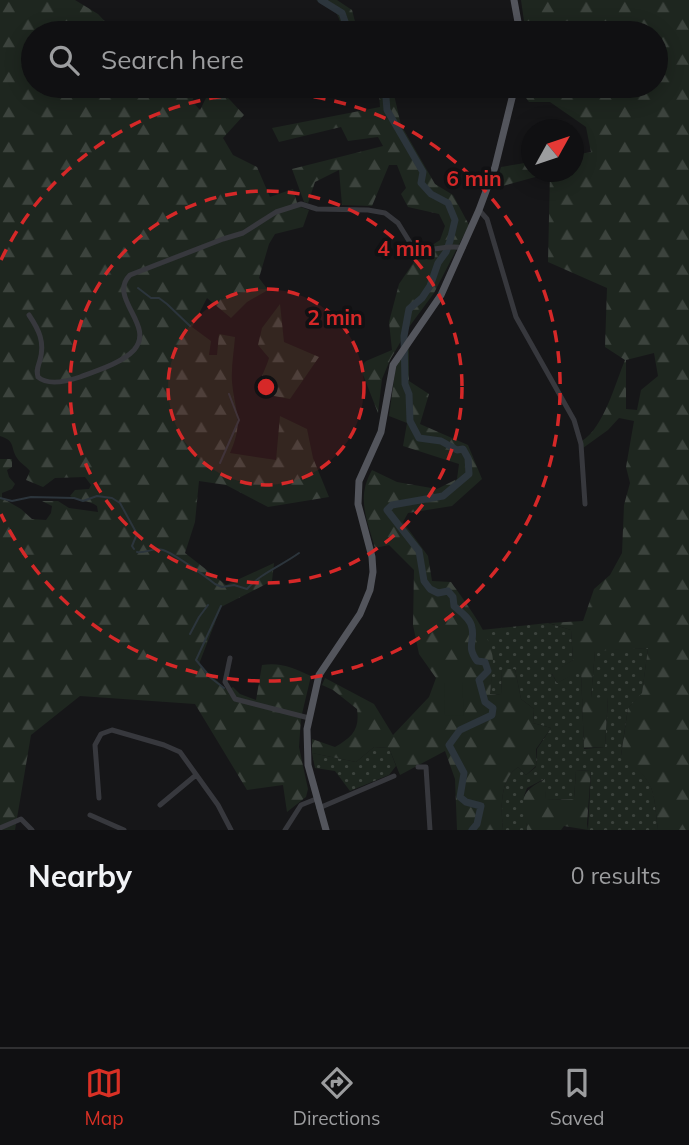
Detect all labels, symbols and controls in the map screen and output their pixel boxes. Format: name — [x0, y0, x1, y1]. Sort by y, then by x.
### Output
search box — [21, 21, 668, 98]
icon: search — [45, 41, 83, 79]
text: Search here — [101, 43, 244, 76]
north arrow — [521, 119, 584, 182]
text: 6 min — [446, 165, 502, 191]
text: 4 min — [377, 235, 433, 261]
text: 2 min — [307, 304, 363, 330]
centre of rings — [254, 375, 278, 399]
text: Nearby — [28, 857, 132, 895]
text: 0 results — [571, 861, 661, 890]
tab: Map — [85, 1064, 124, 1130]
tab: Directions — [293, 1064, 381, 1130]
tab: Saved — [550, 1064, 604, 1130]

